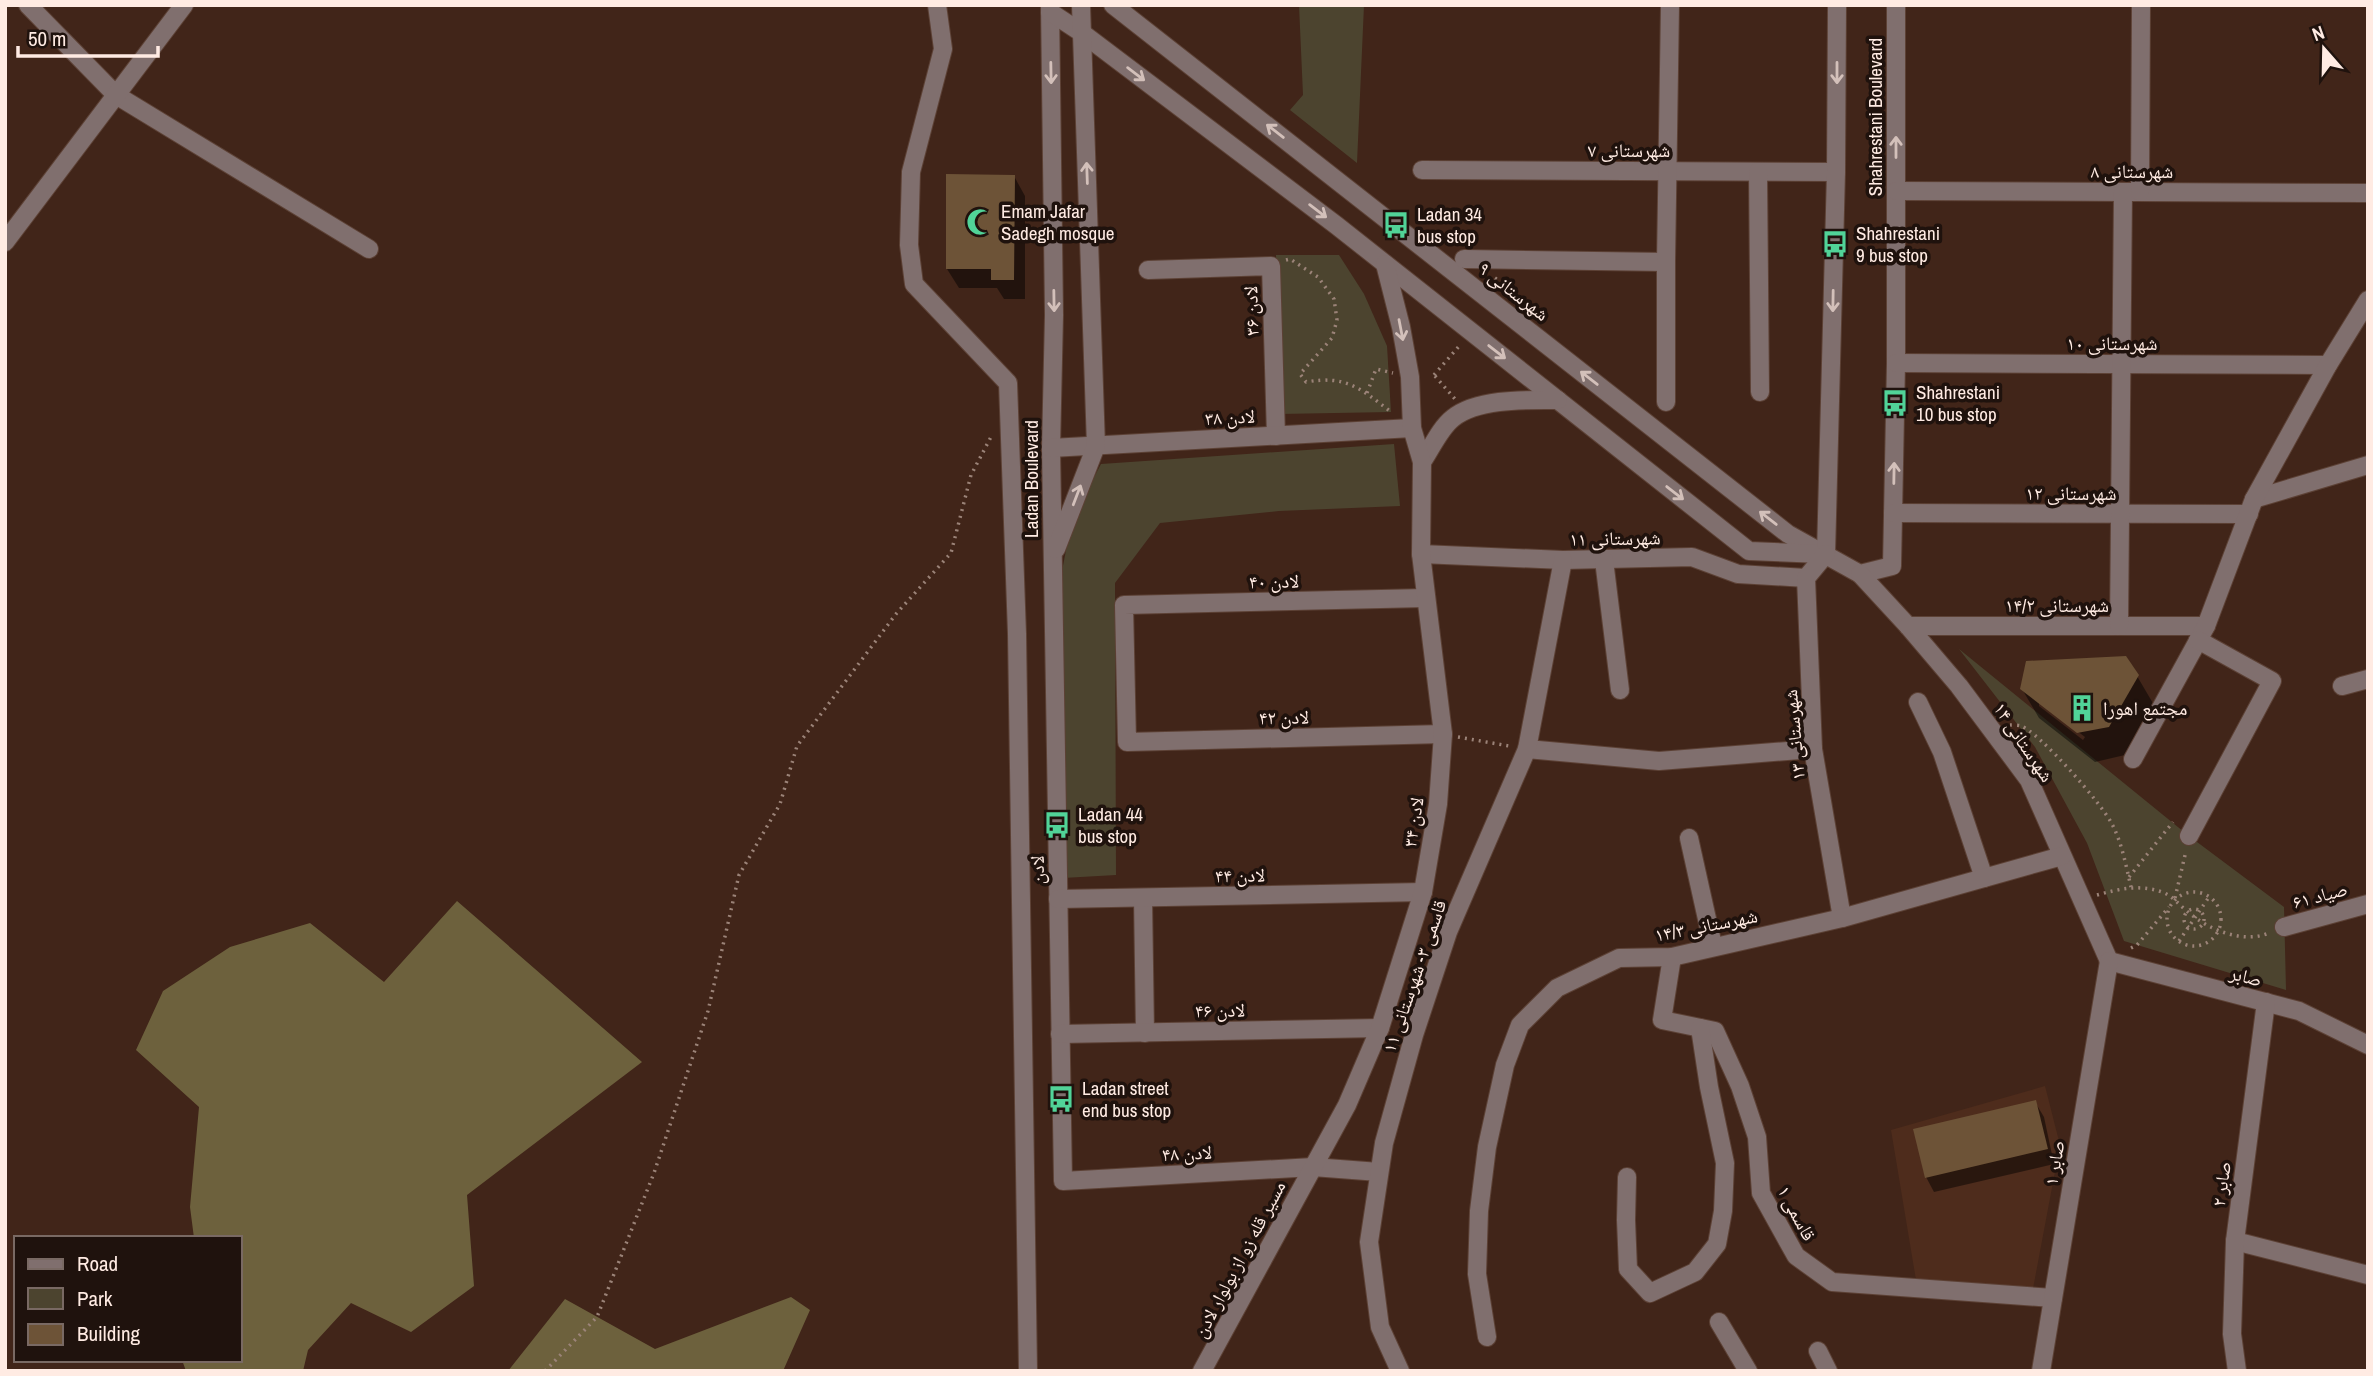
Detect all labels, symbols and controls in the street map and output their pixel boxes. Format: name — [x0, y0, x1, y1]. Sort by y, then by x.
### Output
scale bar — [18, 14, 158, 58]
north arrow — [2289, 14, 2359, 84]
text: N — [2308, 19, 2328, 47]
text: 50 m — [28, 24, 66, 53]
street label: Shahrestani Boulevard — [1862, 38, 1888, 196]
one-way arrow — [1044, 62, 1058, 85]
one-way arrow — [1830, 62, 1844, 85]
one-way arrow — [1127, 66, 1146, 81]
one-way arrow — [1267, 124, 1285, 139]
one-way arrow — [1889, 136, 1903, 159]
street label: شهرستانی ۷ — [1588, 137, 1670, 163]
street label: شهرستانی ۸ — [2091, 158, 2173, 184]
one-way arrow — [1080, 162, 1093, 185]
place label: Emam Jafar Sadegh mosque — [1001, 198, 1114, 246]
place label: Ladan 34 bus stop — [1417, 201, 1482, 249]
one-way arrow — [1308, 204, 1326, 219]
mosque icon: Emam Jafar Sadegh mosque — [965, 207, 995, 237]
bus stop icon: Ladan 34 bus stop — [1381, 210, 1411, 240]
place label: Shahrestani 9 bus stop — [1856, 220, 1940, 268]
bus stop icon: Shahrestani 9 bus stop — [1820, 229, 1850, 259]
street label: شهرستانی ۹ — [1473, 255, 1555, 327]
street label: لادن ۳۶ — [1237, 285, 1265, 337]
one-way arrow — [1047, 289, 1061, 312]
one-way arrow — [1827, 289, 1840, 312]
one-way arrow — [1395, 318, 1409, 341]
street label: شهرستانی ۱۰ — [2066, 330, 2158, 356]
one-way arrow — [1487, 344, 1505, 359]
one-way arrow — [1581, 370, 1599, 385]
place label: Shahrestani 10 bus stop — [1916, 379, 2000, 427]
bus stop icon: Shahrestani 10 bus stop — [1880, 388, 1910, 418]
street label: لادن ۳۸ — [1204, 403, 1256, 431]
street label: Ladan Boulevard — [1018, 420, 1044, 538]
one-way arrow — [1887, 462, 1901, 485]
street label: شهرستانی ۱۲ — [2025, 480, 2117, 506]
one-way arrow — [1071, 485, 1084, 506]
one-way arrow — [1666, 485, 1684, 500]
one-way arrow — [1760, 511, 1778, 526]
street label: شهرستانی ۱۱ — [1569, 524, 1661, 552]
street label: لادن ۴۰ — [1249, 568, 1299, 594]
street label: شهرستانی ۱۴/۲ — [2005, 592, 2109, 618]
street label: شهرستانی ۱۳ — [1777, 688, 1811, 782]
building icon: مجتمع اهورا — [2067, 693, 2097, 723]
place label: مجتمع اهورا — [2103, 695, 2187, 721]
street label: شهرستانی ۱۴ — [1988, 697, 2060, 787]
street label: لادن ۴۲ — [1259, 704, 1309, 730]
street label: لادن ۳۴ — [1396, 795, 1430, 849]
place label: Ladan 44 bus stop — [1078, 801, 1143, 849]
bus stop icon: Ladan 44 bus stop — [1042, 810, 1072, 840]
street label: لادن — [1024, 855, 1050, 885]
street label: لادن ۴۴ — [1215, 862, 1265, 888]
street label: صیاد ۶۱ — [2290, 875, 2350, 915]
street label: قاسمی ۳- شهرستانی ۱۱ — [1376, 896, 1452, 1056]
street label: شهرستانی ۱۴/۳ — [1652, 902, 1760, 948]
street label: صابر — [2226, 959, 2265, 993]
street label: لادن ۴۶ — [1195, 997, 1245, 1023]
place label: Ladan street end bus stop — [1082, 1075, 1171, 1123]
bus stop icon: Ladan street end bus stop — [1046, 1084, 1076, 1114]
street label: صابر ۱ — [2038, 1138, 2070, 1188]
street label: لادن ۴۸ — [1161, 1139, 1213, 1167]
street label: صابر ۲ — [2205, 1160, 2237, 1208]
street label: مسیر قله زو از بولوار لادن — [1187, 1176, 1291, 1342]
street label: قاسمی ۱ — [1772, 1181, 1822, 1245]
legend — [14, 1236, 242, 1362]
text: Road — [77, 1249, 118, 1278]
text: Park — [77, 1284, 113, 1313]
text: Building — [77, 1319, 141, 1348]

